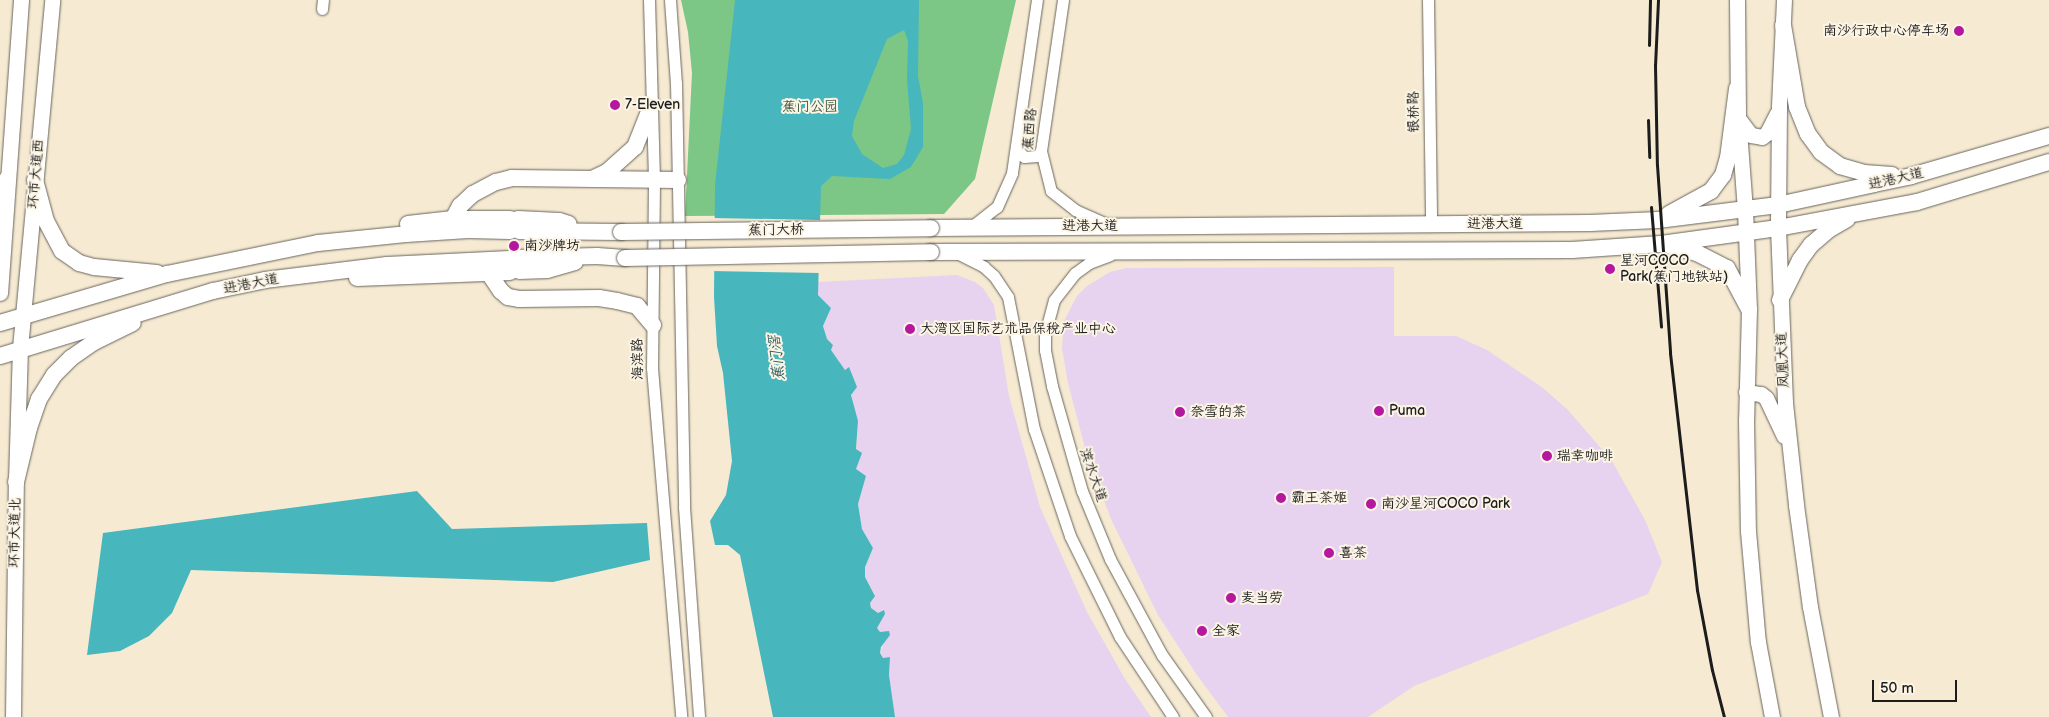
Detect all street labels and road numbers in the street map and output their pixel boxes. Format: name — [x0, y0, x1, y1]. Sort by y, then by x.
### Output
street label: 银桥路 — [1405, 91, 1423, 133]
street label: 蕉西路 — [1020, 107, 1040, 151]
street label: 环市大道西 — [25, 138, 47, 210]
street label: 进港大道 — [1867, 165, 1925, 193]
street label: 进港大道 — [1467, 216, 1523, 232]
street label: 进港大道 — [1062, 218, 1118, 234]
street label: 蕉门大桥 — [748, 221, 804, 239]
street label: 进港大道 — [222, 270, 280, 298]
street label: 凤凰大道 — [1773, 332, 1793, 388]
street label: 海滨路 — [629, 338, 647, 380]
street label: 滨水大道 — [1076, 446, 1110, 504]
street label: 环市大道北 — [6, 498, 24, 568]

